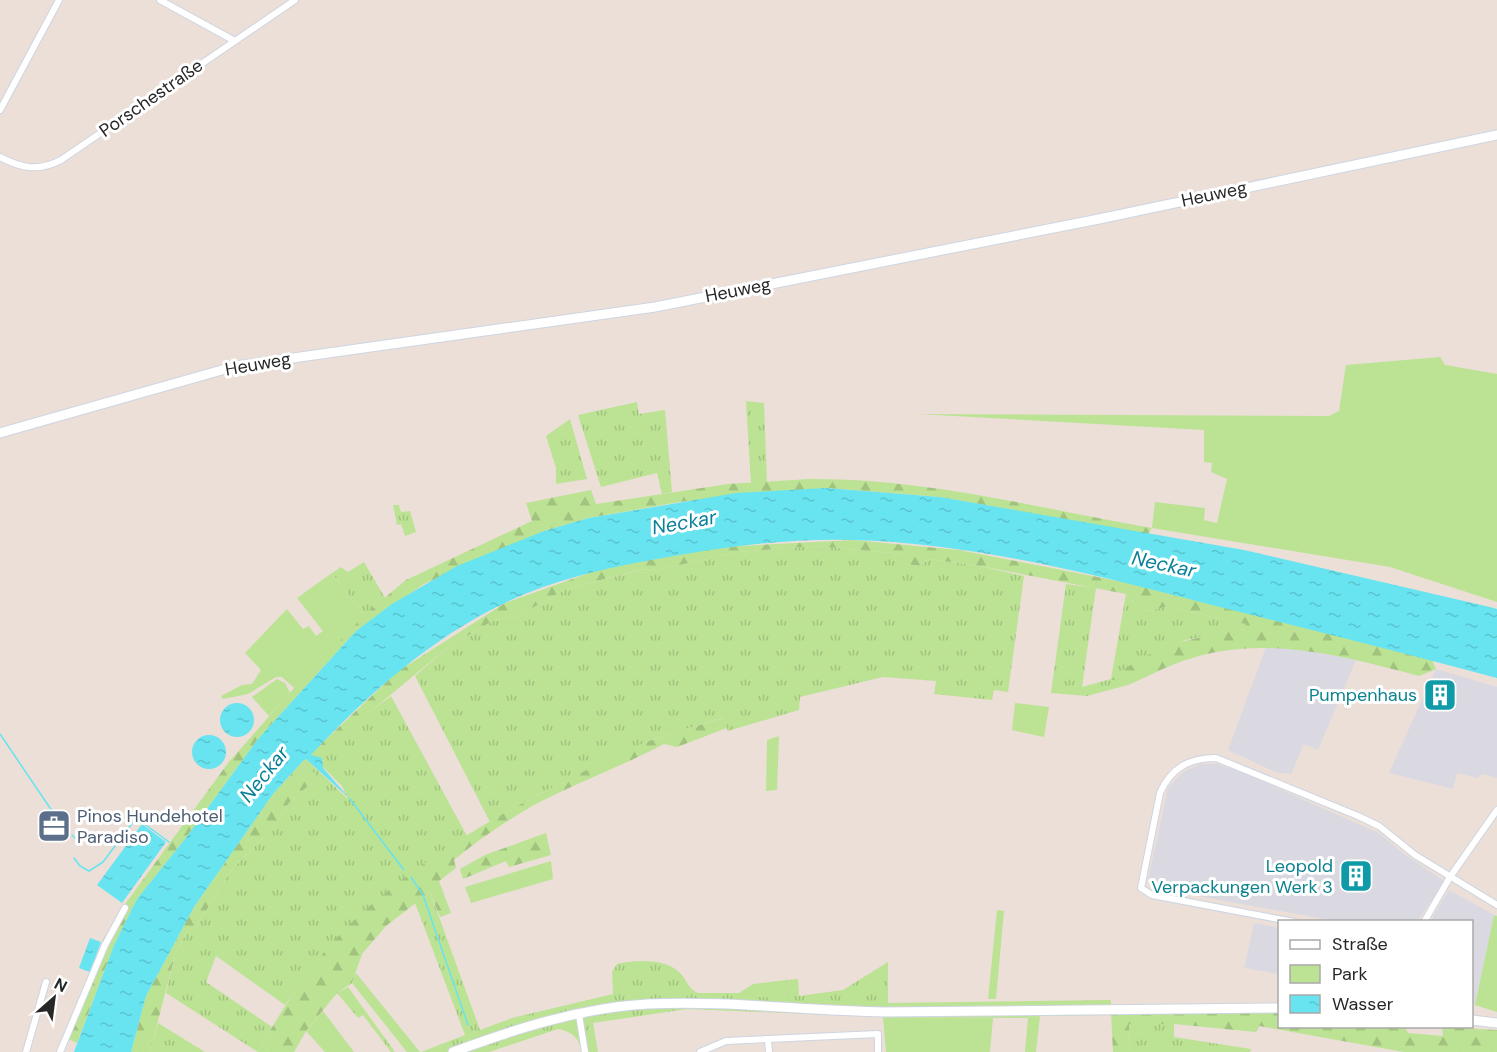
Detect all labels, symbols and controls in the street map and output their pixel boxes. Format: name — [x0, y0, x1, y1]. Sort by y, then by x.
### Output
street label: Porschestraße — [94, 53, 208, 143]
street label: Heuweg — [1179, 175, 1249, 213]
street label: Heuweg — [703, 272, 773, 308]
street label: Heuweg — [223, 346, 293, 382]
water label: Neckar — [650, 503, 719, 540]
water label: Neckar — [1130, 545, 1199, 584]
building icon: Pumpenhaus — [1422, 677, 1458, 713]
place label: Pumpenhaus — [1309, 683, 1417, 707]
water label: Neckar — [233, 740, 295, 807]
place label: Pinos Hundehotel Paradiso — [77, 804, 223, 849]
office icon: Pinos Hundehotel Paradiso — [36, 808, 72, 844]
place label: Leopold Verpackungen Werk 3 — [1151, 854, 1333, 899]
building icon: Leopold Verpackungen Werk 3 — [1338, 858, 1374, 894]
legend — [1278, 920, 1473, 1028]
text: Straße — [1332, 932, 1388, 956]
text: Park — [1332, 962, 1368, 986]
north arrow — [24, 968, 84, 1028]
text: N — [51, 973, 71, 997]
text: Wasser — [1332, 992, 1394, 1016]

